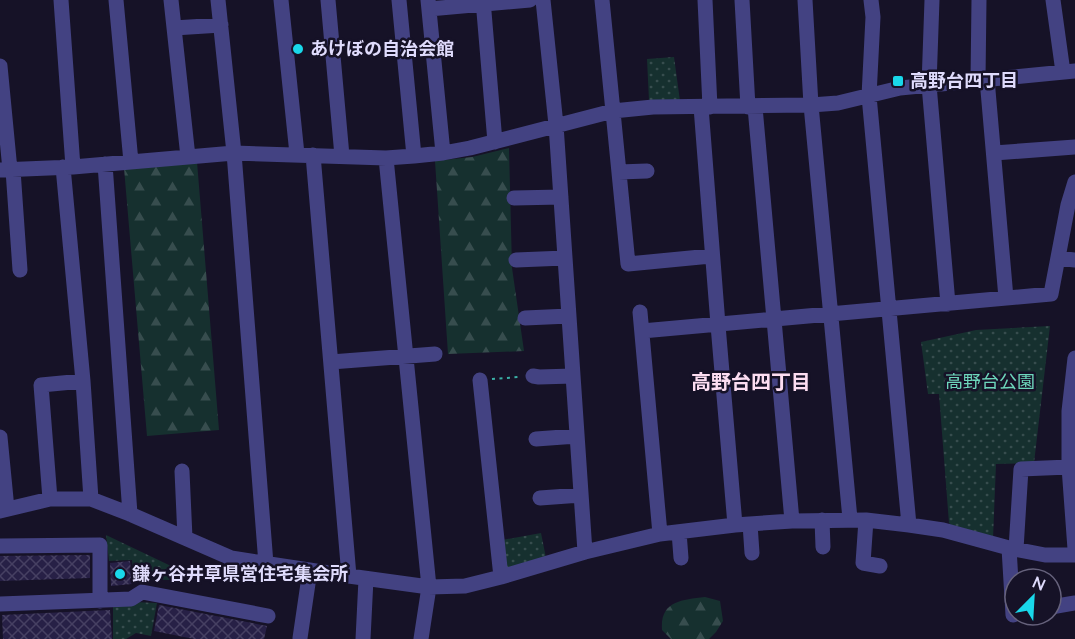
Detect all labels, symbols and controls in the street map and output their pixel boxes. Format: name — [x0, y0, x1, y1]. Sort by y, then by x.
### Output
place label: あけぼの自治会館 — [310, 37, 454, 59]
marker: あけぼの自治会館 — [291, 42, 305, 56]
place label: 高野台四丁目 — [910, 69, 1018, 91]
marker: 高野台四丁目 — [891, 74, 905, 88]
district label: 高野台四丁目 — [691, 369, 811, 393]
park label: 高野台公園 — [945, 370, 1035, 392]
place label: 鎌ヶ谷井草県営住宅集会所 — [132, 562, 348, 584]
marker: 鎌ヶ谷井草県営住宅集会所 — [113, 567, 127, 581]
north arrow — [1003, 567, 1063, 627]
text: N — [1030, 572, 1049, 594]

